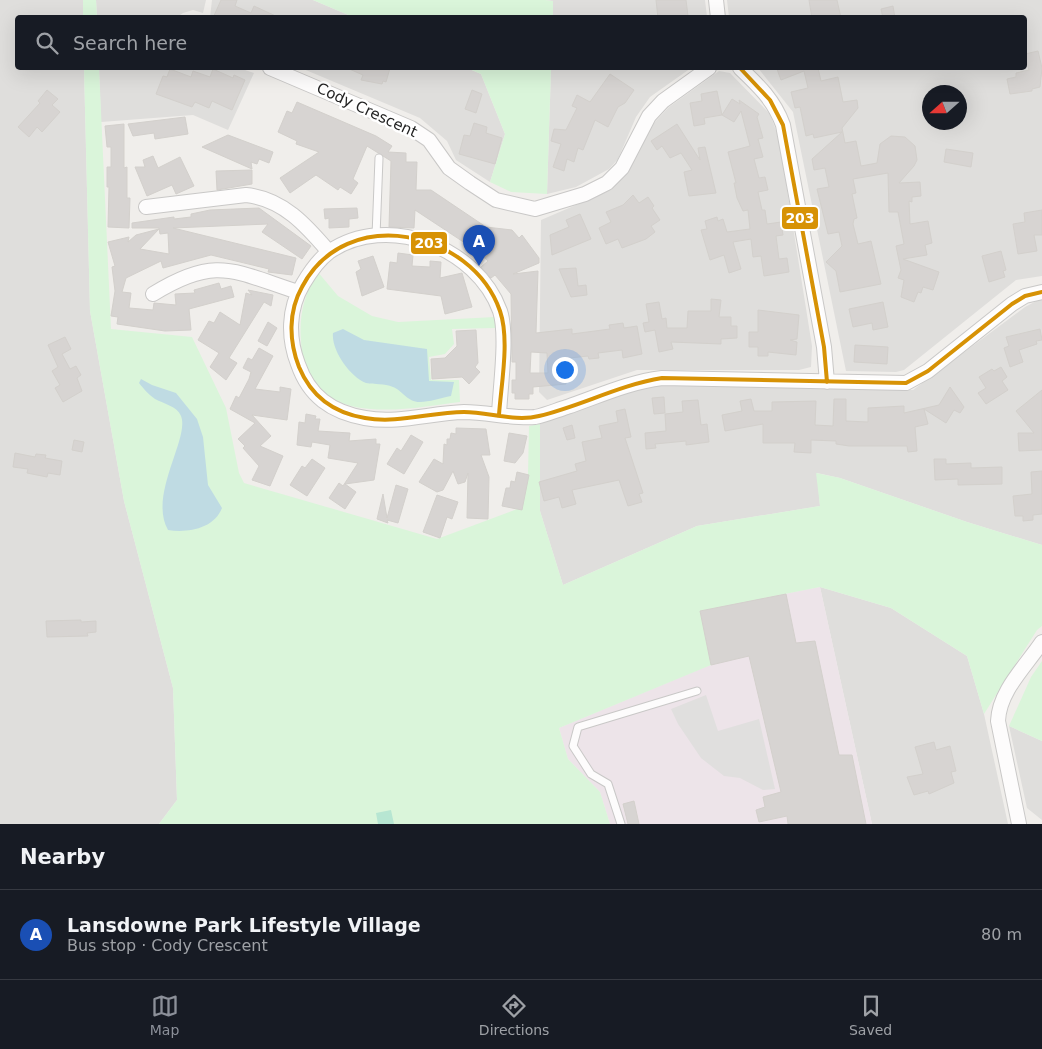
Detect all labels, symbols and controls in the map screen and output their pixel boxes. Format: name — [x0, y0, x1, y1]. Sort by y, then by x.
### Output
search box — [15, 15, 1027, 70]
icon: search — [33, 29, 61, 57]
text: Search here — [73, 32, 187, 54]
street label: Cody Crescent — [314, 79, 420, 141]
north arrow — [922, 85, 967, 130]
line badge: 203 — [781, 206, 819, 230]
text: 203 — [785, 210, 815, 226]
pin: A — [463, 225, 495, 266]
line badge: 203 — [410, 231, 448, 255]
text: 203 — [414, 235, 444, 251]
your location — [552, 357, 578, 383]
text: Nearby — [20, 845, 105, 869]
text: Lansdowne Park Lifestyle Village — [67, 914, 421, 936]
text: A — [30, 925, 42, 944]
text: 80 m — [981, 925, 1022, 944]
text: Bus stop · Cody Crescent — [67, 936, 268, 955]
tab: Map — [150, 992, 179, 1038]
tab: Directions — [479, 992, 549, 1038]
tab: Saved — [849, 992, 892, 1038]

